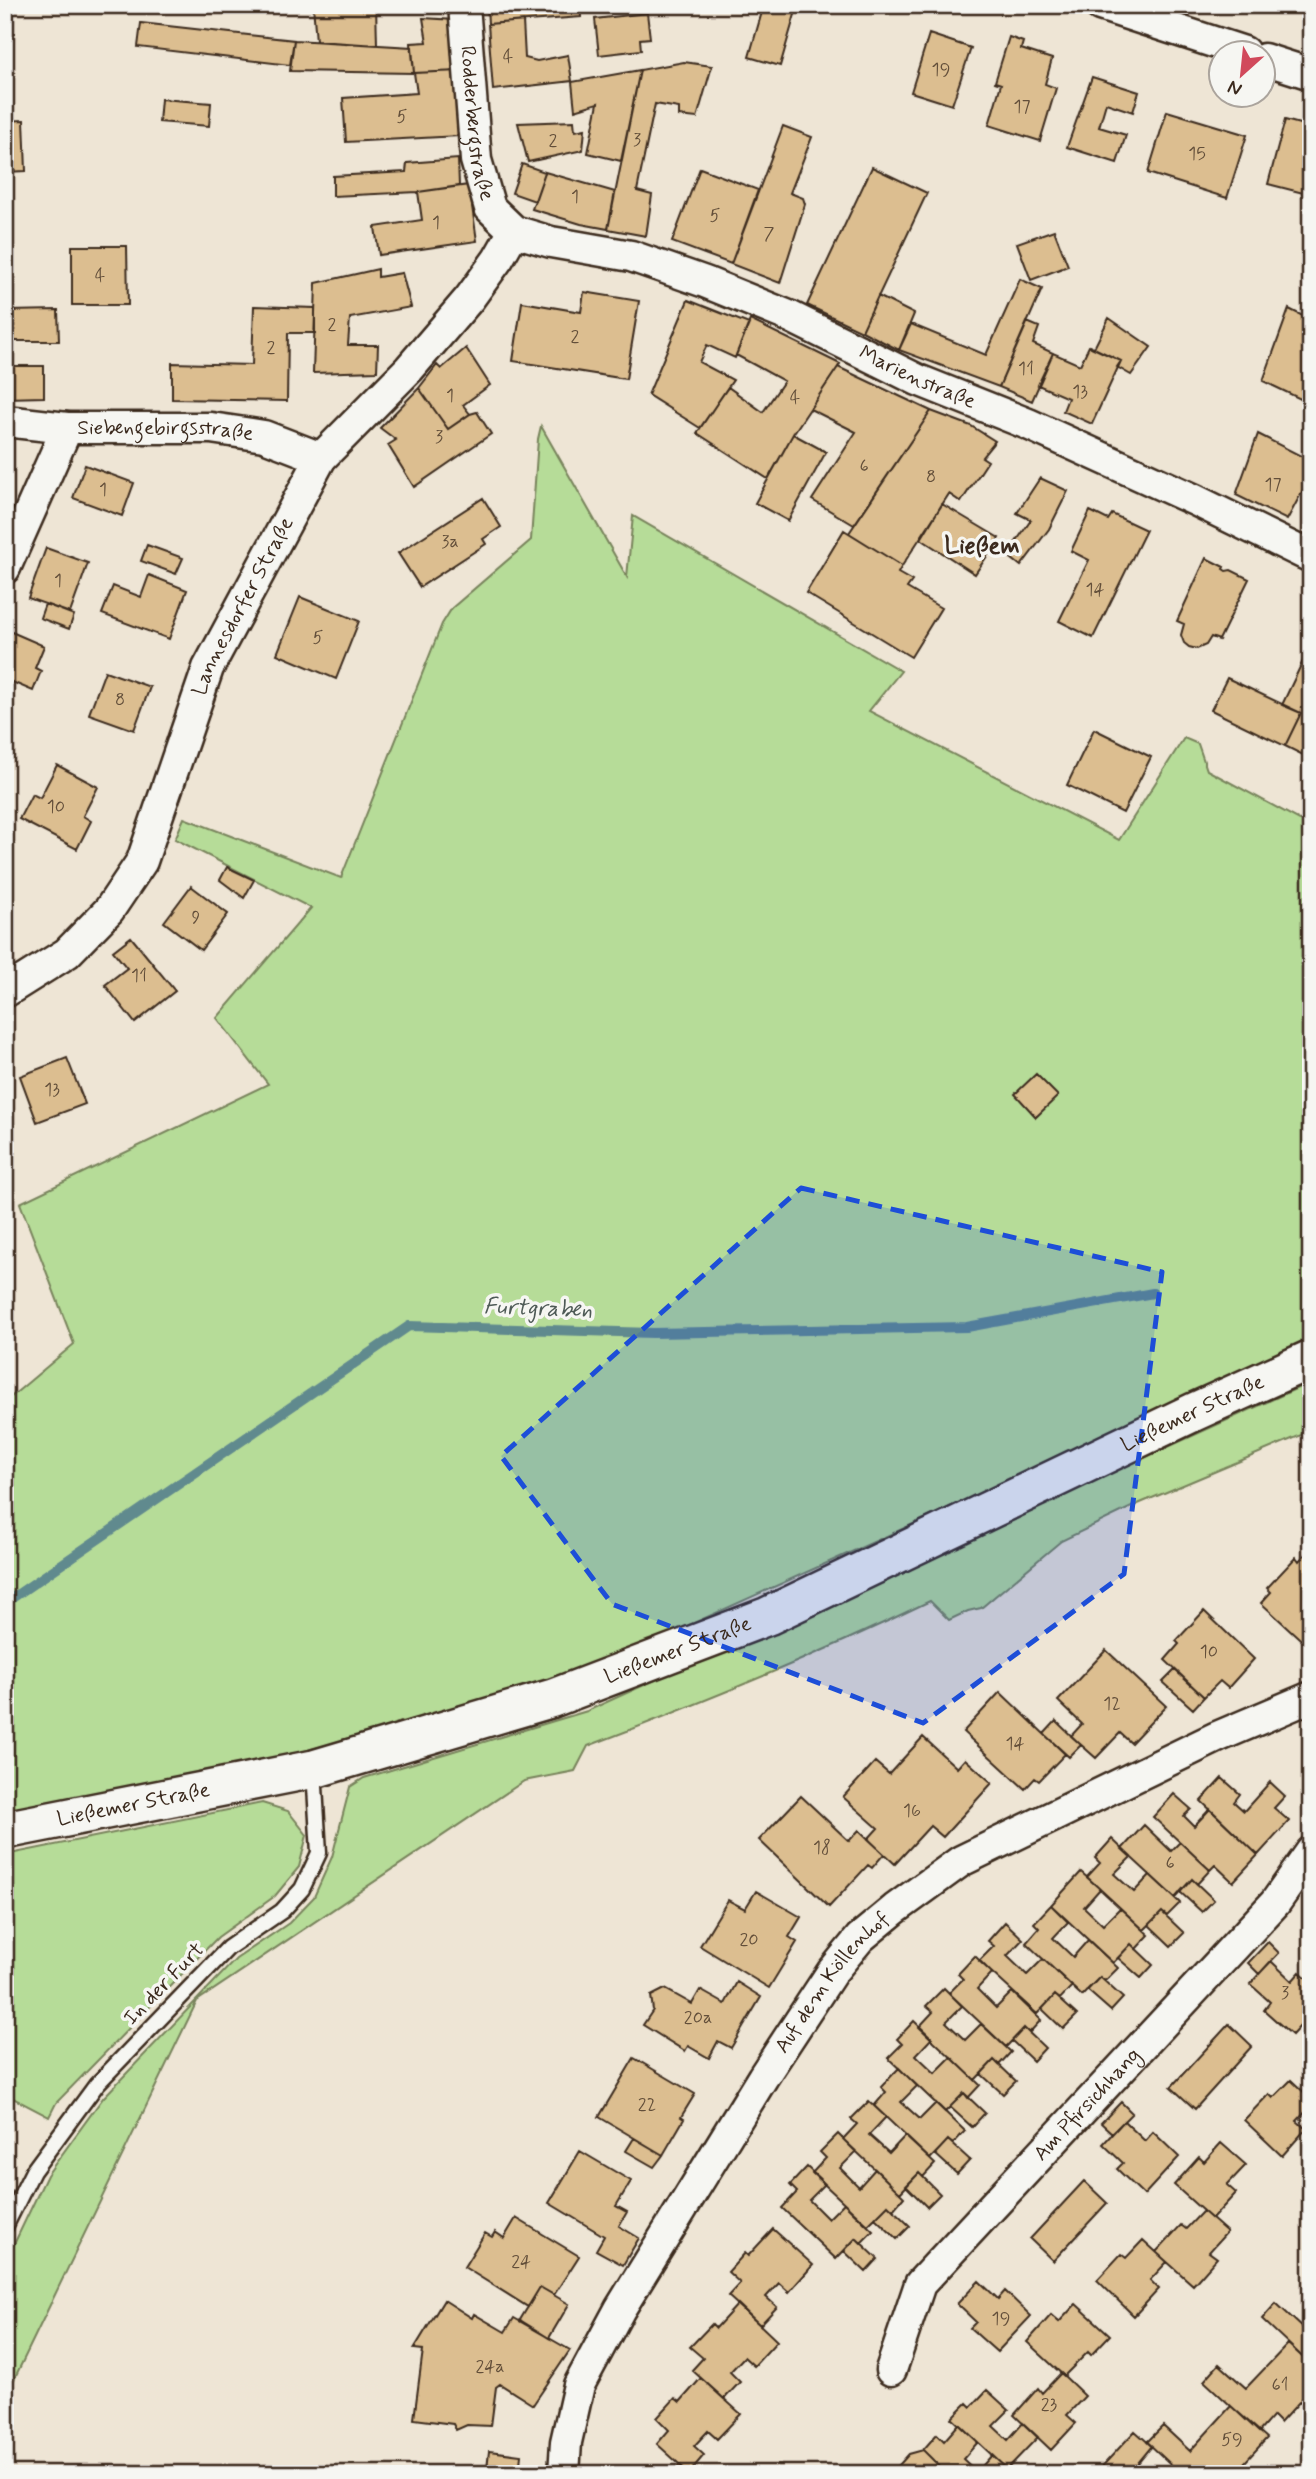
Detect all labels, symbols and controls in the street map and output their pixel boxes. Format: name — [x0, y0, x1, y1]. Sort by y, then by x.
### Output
north arrow — [1208, 38, 1278, 108]
street label: Rodderbergstraße — [453, 45, 501, 204]
house number: 4 — [503, 45, 513, 69]
house number: 19 — [932, 58, 950, 82]
text: N — [1224, 74, 1246, 102]
house number: 17 — [1013, 95, 1031, 119]
house number: 5 — [397, 105, 408, 129]
house number: 3 — [633, 128, 641, 152]
house number: 2 — [549, 129, 558, 153]
house number: 15 — [1188, 142, 1206, 166]
house number: 1 — [571, 185, 579, 209]
house number: 5 — [710, 204, 721, 228]
house number: 1 — [432, 211, 440, 235]
house number: 7 — [764, 222, 775, 246]
house number: 4 — [95, 264, 105, 288]
house number: 2 — [328, 313, 337, 337]
house number: 2 — [571, 325, 580, 349]
house number: 2 — [267, 336, 276, 360]
street label: Marienstraße — [854, 339, 980, 416]
house number: 11 — [1018, 357, 1034, 381]
house number: 13 — [1072, 380, 1088, 404]
house number: 1 — [446, 384, 454, 408]
house number: 4 — [790, 386, 800, 410]
street label: Siebengebirgsstraße — [77, 414, 256, 448]
house number: 3 — [435, 425, 443, 449]
house number: 6 — [859, 454, 869, 478]
house number: 8 — [926, 465, 936, 489]
house number: 17 — [1264, 473, 1282, 497]
house number: 1 — [99, 478, 107, 502]
street label: Lannesdorfer Straße — [186, 512, 301, 699]
house number: 3a — [441, 530, 459, 554]
district label: Ließem — [944, 531, 1020, 562]
house number: 1 — [54, 569, 62, 593]
house number: 14 — [1086, 578, 1105, 602]
house number: 5 — [313, 626, 324, 650]
house number: 8 — [115, 688, 125, 712]
house number: 10 — [47, 795, 65, 819]
house number: 9 — [192, 906, 201, 930]
house number: 11 — [131, 964, 147, 988]
house number: 13 — [44, 1078, 60, 1102]
water label: Furtgraben — [483, 1292, 593, 1326]
street label: Ließemer Straße — [1116, 1368, 1269, 1459]
street label: Ließemer Straße — [600, 1610, 755, 1691]
house number: 10 — [1200, 1640, 1218, 1664]
house number: 12 — [1103, 1692, 1121, 1716]
house number: 14 — [1006, 1732, 1025, 1756]
street label: Ließemer Straße — [55, 1776, 212, 1833]
house number: 16 — [903, 1799, 921, 1823]
house number: 18 — [813, 1836, 831, 1860]
house number: 6 — [1165, 1851, 1175, 1875]
street label: Auf dem Köllenhof — [768, 1905, 895, 2059]
house number: 20 — [739, 1928, 759, 1952]
street label: In der Furt — [117, 1936, 211, 2032]
house number: 3 — [1281, 1981, 1289, 2005]
house number: 20a — [684, 2006, 712, 2030]
street label: Am Pfirsichhang — [1027, 2042, 1148, 2167]
house number: 22 — [638, 2093, 656, 2117]
house number: 24 — [511, 2250, 531, 2274]
house number: 19 — [992, 2307, 1010, 2331]
house number: 24a — [476, 2355, 505, 2379]
house number: 61 — [1272, 2373, 1288, 2397]
house number: 23 — [1041, 2393, 1058, 2417]
house number: 59 — [1221, 2428, 1243, 2452]

